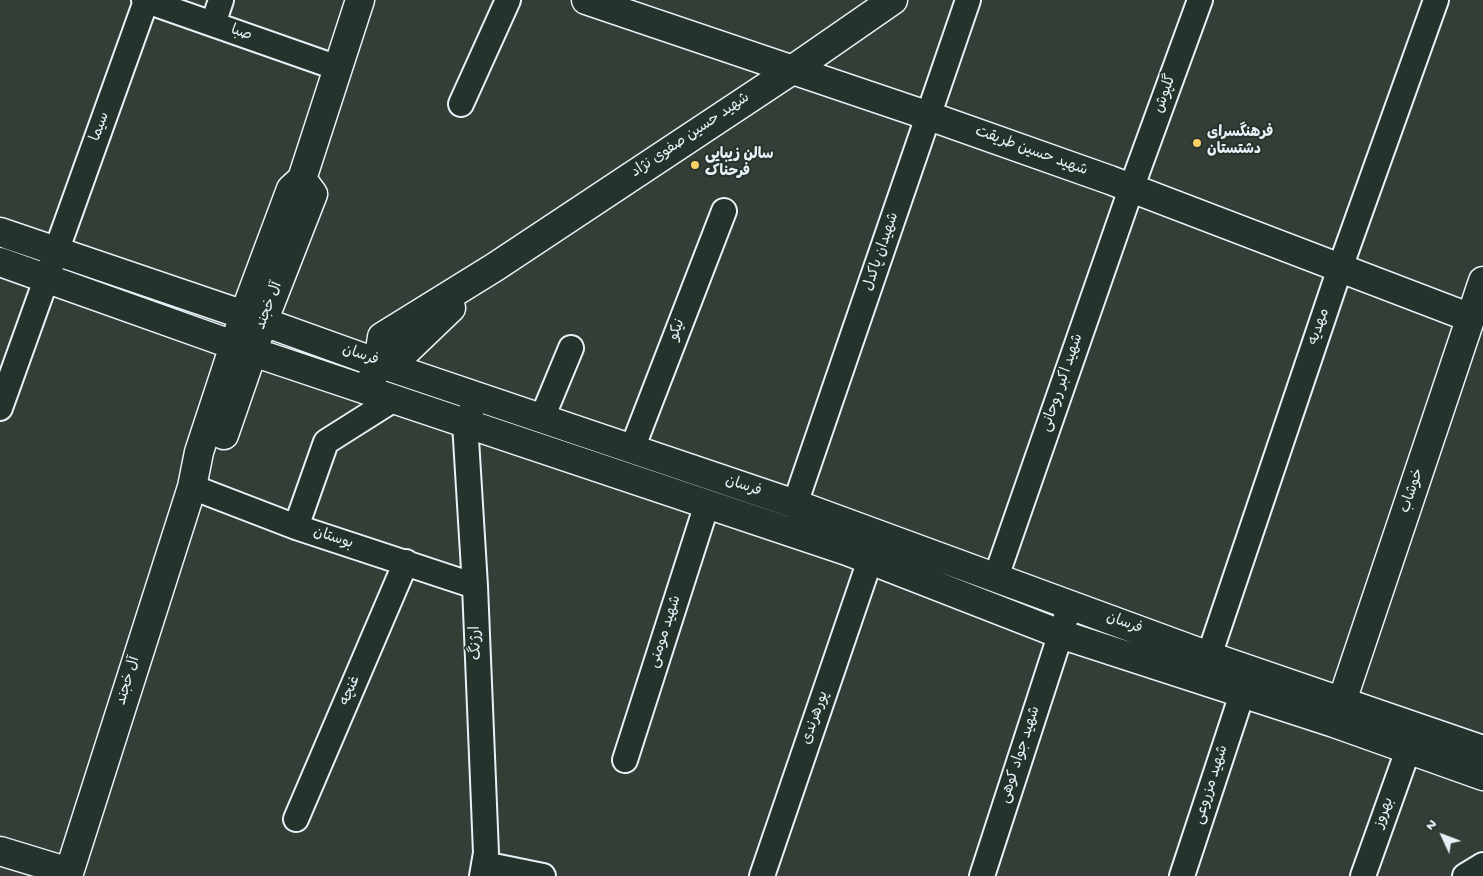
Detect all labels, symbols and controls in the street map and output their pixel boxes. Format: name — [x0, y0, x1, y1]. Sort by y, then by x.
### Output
street label: صبا — [228, 22, 254, 46]
street label: گلپوش — [1151, 72, 1181, 116]
street label: شهید حسین صفوی نژاد — [628, 90, 754, 182]
street label: سیما — [87, 110, 115, 144]
street label: شهید حسین طریقت — [972, 123, 1090, 181]
place label: فرهنگسرای دشتستان — [1207, 125, 1273, 160]
marker: فرهنگسرای دشتستان — [1191, 137, 1203, 149]
place label: سالن زیبایی فرحناک — [705, 147, 774, 182]
marker: سالن زیبایی فرحناک — [689, 159, 701, 171]
street label: شهیدان پاکدل — [860, 210, 904, 294]
street label: آل خجند — [253, 280, 287, 332]
street label: مهدیه — [1305, 306, 1335, 348]
street label: نیکو — [666, 317, 690, 343]
street label: شهید اکبر روحانی — [1038, 332, 1088, 434]
street label: فرسان — [340, 341, 380, 371]
street label: خوشاب — [1397, 466, 1429, 516]
street label: فرسان — [723, 472, 763, 502]
street label: بوستان — [311, 524, 355, 554]
street label: شهید مومنی — [646, 593, 686, 671]
street label: فرسان — [1104, 609, 1144, 639]
street label: ارژنگ — [467, 626, 487, 660]
street label: آل خجند — [113, 655, 145, 707]
street label: غنچه — [337, 673, 365, 709]
street label: پورهرندی — [798, 689, 834, 747]
street label: شهید جواد کوهی — [997, 704, 1045, 806]
street label: شهید مزروعی — [1191, 743, 1233, 827]
street label: بهروز — [1371, 795, 1399, 831]
north arrow — [1418, 811, 1468, 861]
text: N — [1422, 816, 1441, 835]

